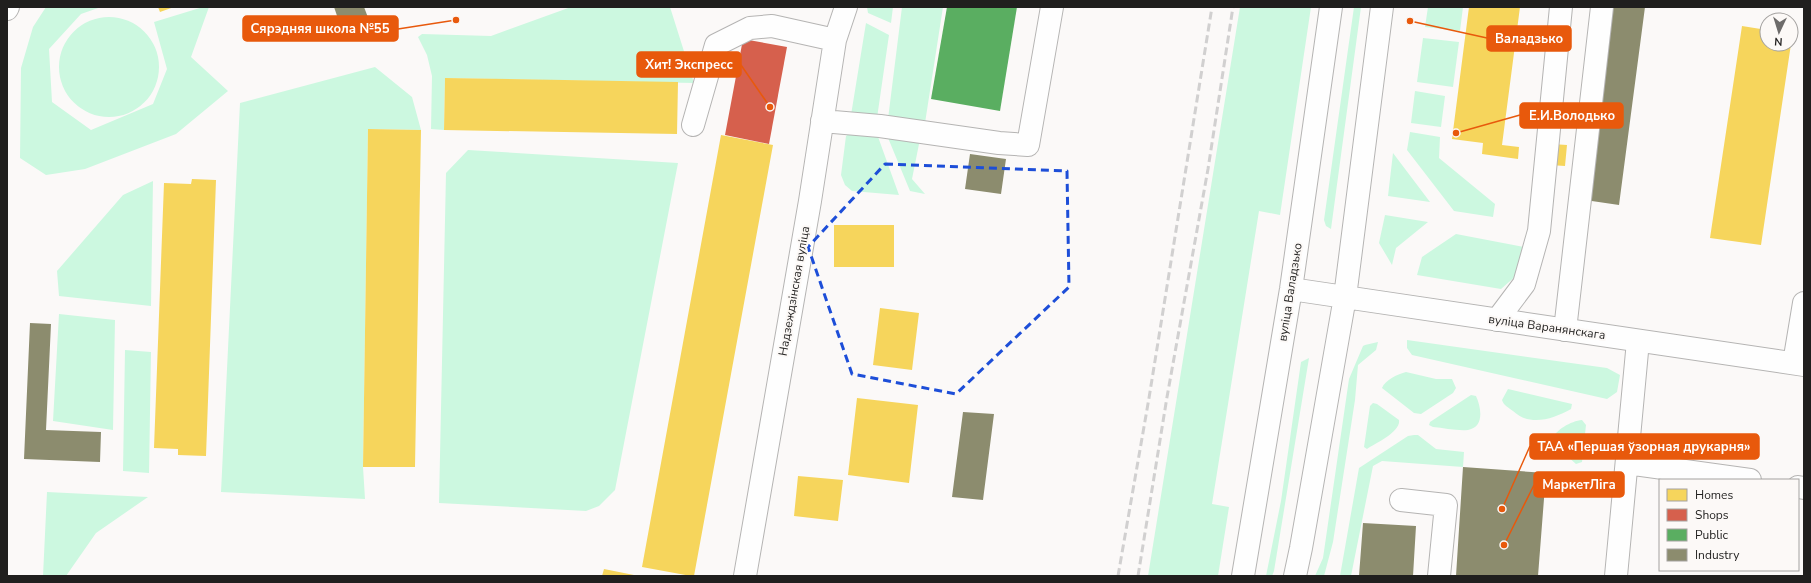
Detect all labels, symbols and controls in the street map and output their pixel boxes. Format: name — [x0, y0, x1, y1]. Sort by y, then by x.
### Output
north arrow — [1759, 12, 1799, 52]
callout: Сярэдняя школа №55 — [243, 16, 398, 41]
text: Сярэдняя школа №55 — [251, 20, 390, 38]
callout: Валадзько — [1487, 26, 1571, 51]
text: Валадзько — [1495, 30, 1563, 48]
text: N — [1774, 34, 1783, 49]
callout: Хит! Экспресс — [637, 52, 741, 77]
text: Хит! Экспресс — [644, 56, 733, 74]
callout: Е.И.Володько — [1520, 103, 1623, 128]
text: Е.И.Володько — [1529, 107, 1615, 125]
street label: Надзеждзінская вуліца — [775, 225, 813, 357]
street label: вуліца Валадзько — [1274, 241, 1306, 342]
street label: вуліца Варанянскага — [1488, 311, 1606, 343]
callout: ТАА «Першая ўзорная друкарня» — [1530, 434, 1759, 459]
text: ТАА «Першая ўзорная друкарня» — [1538, 438, 1750, 456]
callout: МаркетЛіга — [1534, 472, 1624, 497]
text: МаркетЛіга — [1542, 476, 1616, 494]
legend — [1659, 479, 1799, 571]
text: Homes — [1695, 487, 1733, 503]
text: Shops — [1695, 507, 1729, 523]
text: Public — [1695, 527, 1729, 543]
text: Industry — [1695, 547, 1740, 563]

